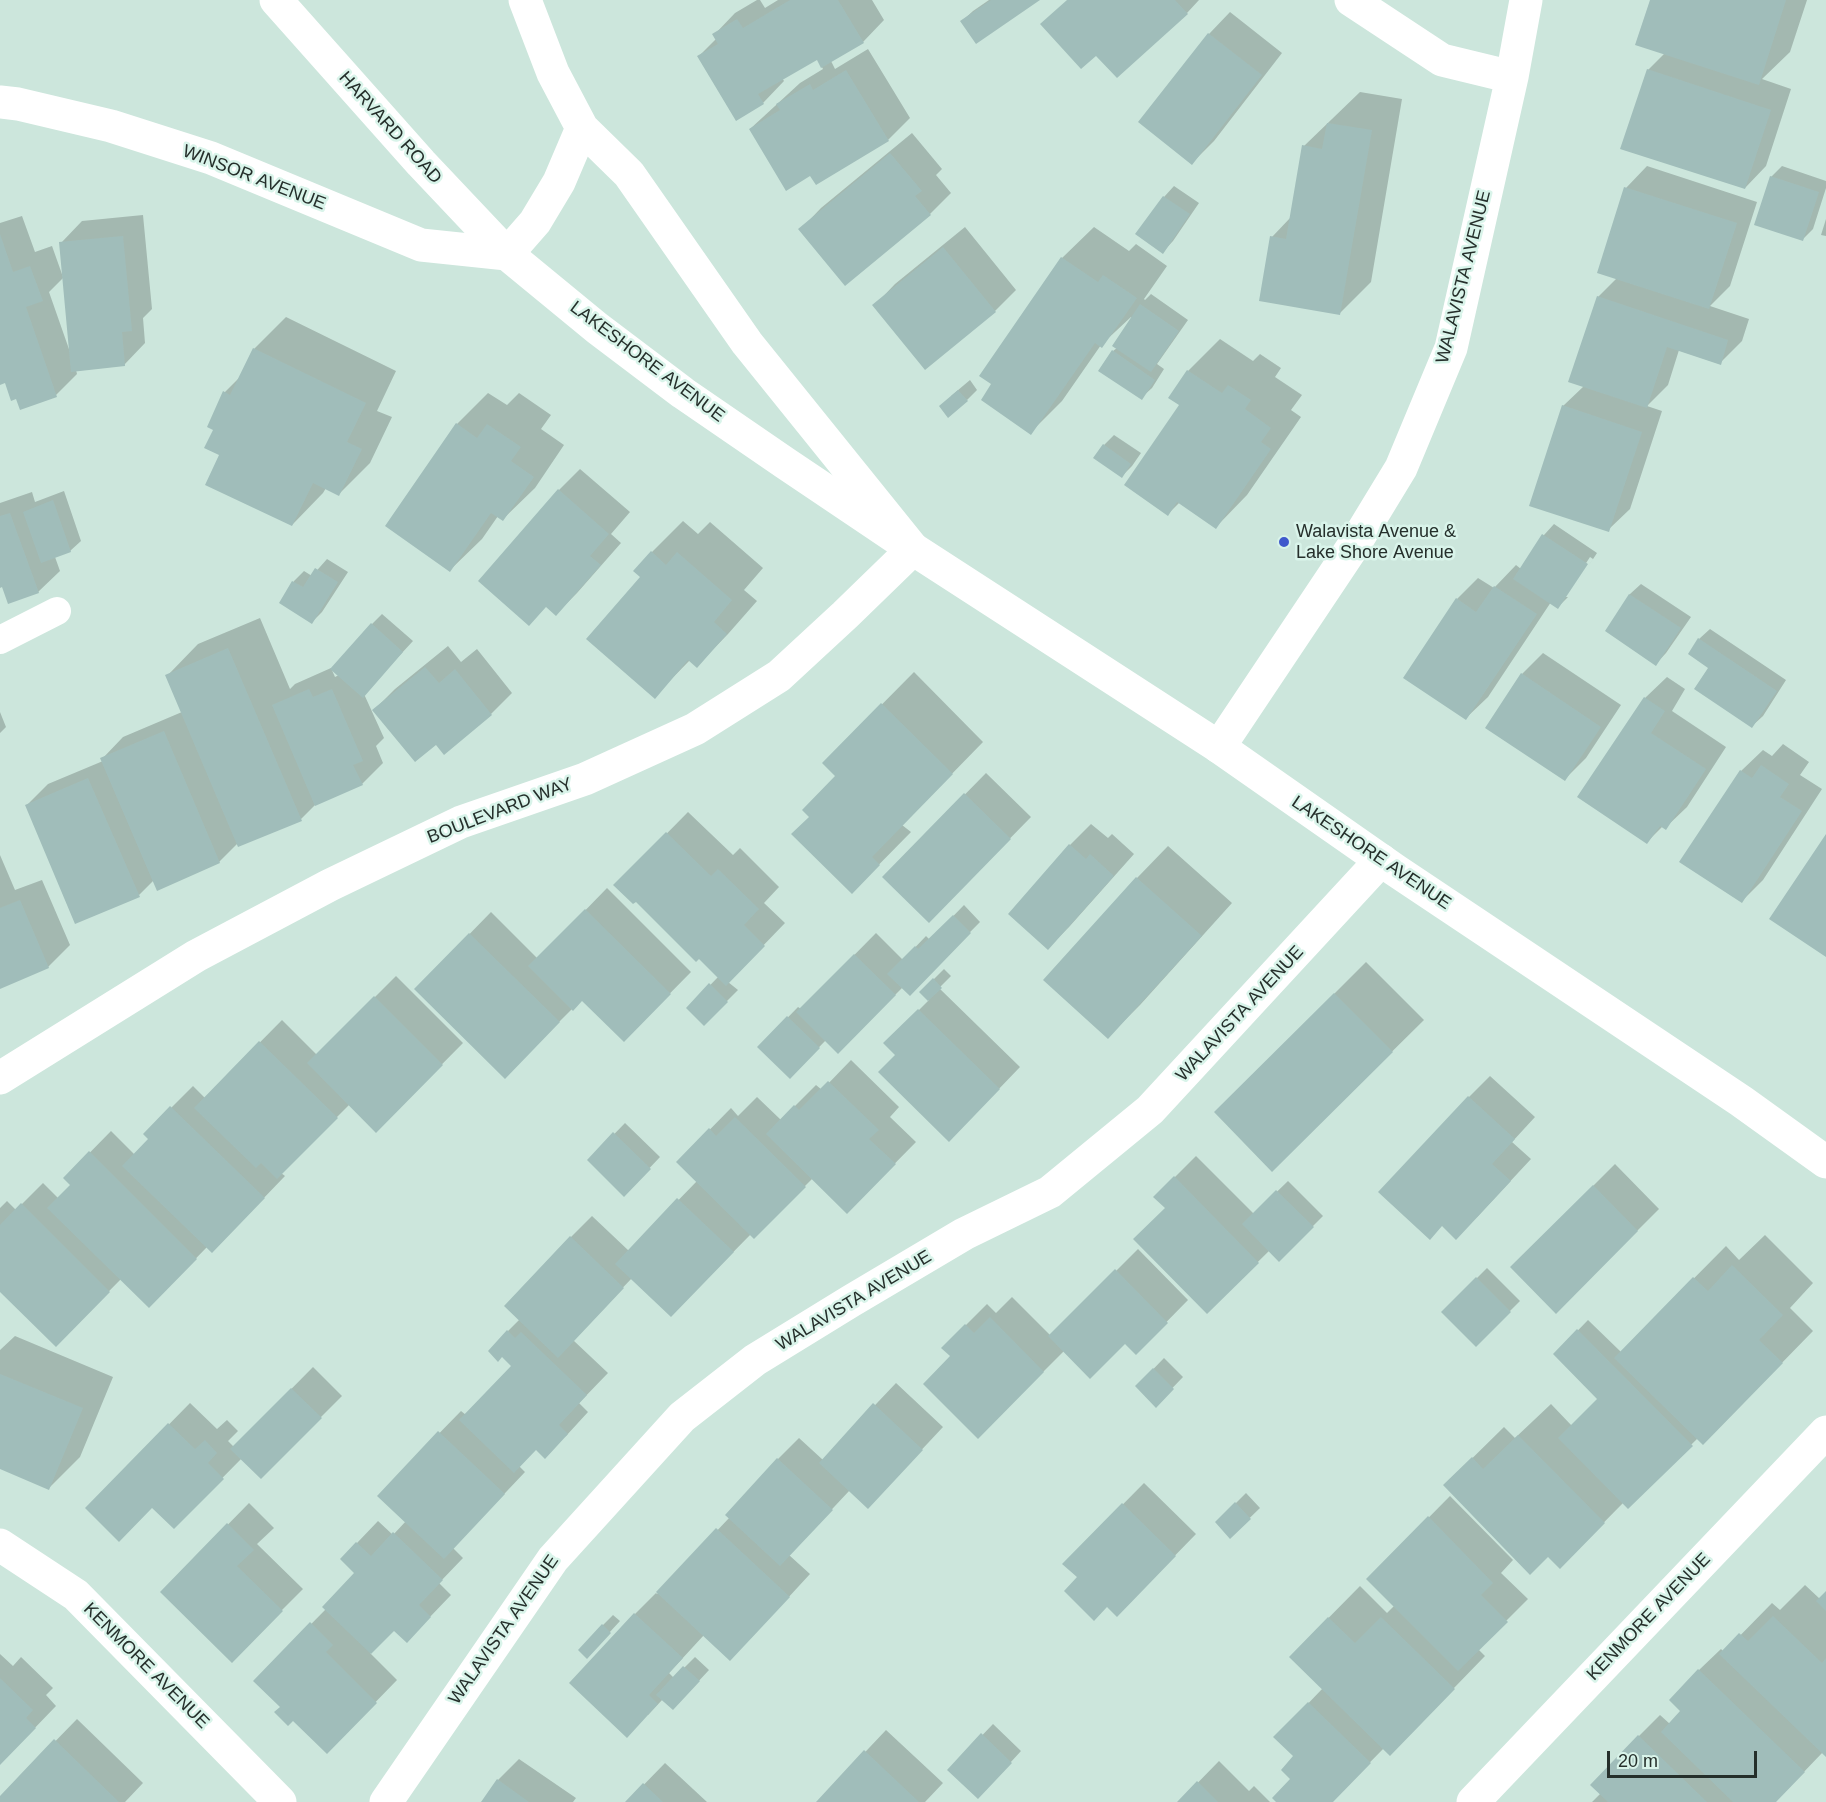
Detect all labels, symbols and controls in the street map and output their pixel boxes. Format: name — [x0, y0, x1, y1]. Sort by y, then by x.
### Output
street label: HARVARD ROAD — [334, 68, 446, 188]
street label: WINSOR AVENUE — [179, 141, 329, 215]
street label: WALAVISTA AVENUE — [1432, 188, 1496, 366]
street label: LAKESHORE AVENUE — [566, 297, 728, 427]
place label: Walavista Avenue & Lake Shore Avenue — [1296, 521, 1456, 564]
marker: Walavista Avenue & Lake Shore Avenue — [1277, 535, 1291, 549]
street label: BOULEVARD WAY — [424, 773, 576, 849]
street label: LAKESHORE AVENUE — [1287, 792, 1455, 914]
street label: WALAVISTA AVENUE — [1172, 942, 1308, 1086]
street label: WALAVISTA AVENUE — [772, 1246, 936, 1356]
street label: KENMORE AVENUE — [1583, 1549, 1715, 1685]
street label: WALAVISTA AVENUE — [444, 1551, 564, 1709]
street label: KENMORE AVENUE — [79, 1599, 213, 1733]
scale bar — [1610, 1739, 1760, 1777]
text: 20 m — [1618, 1751, 1658, 1771]

